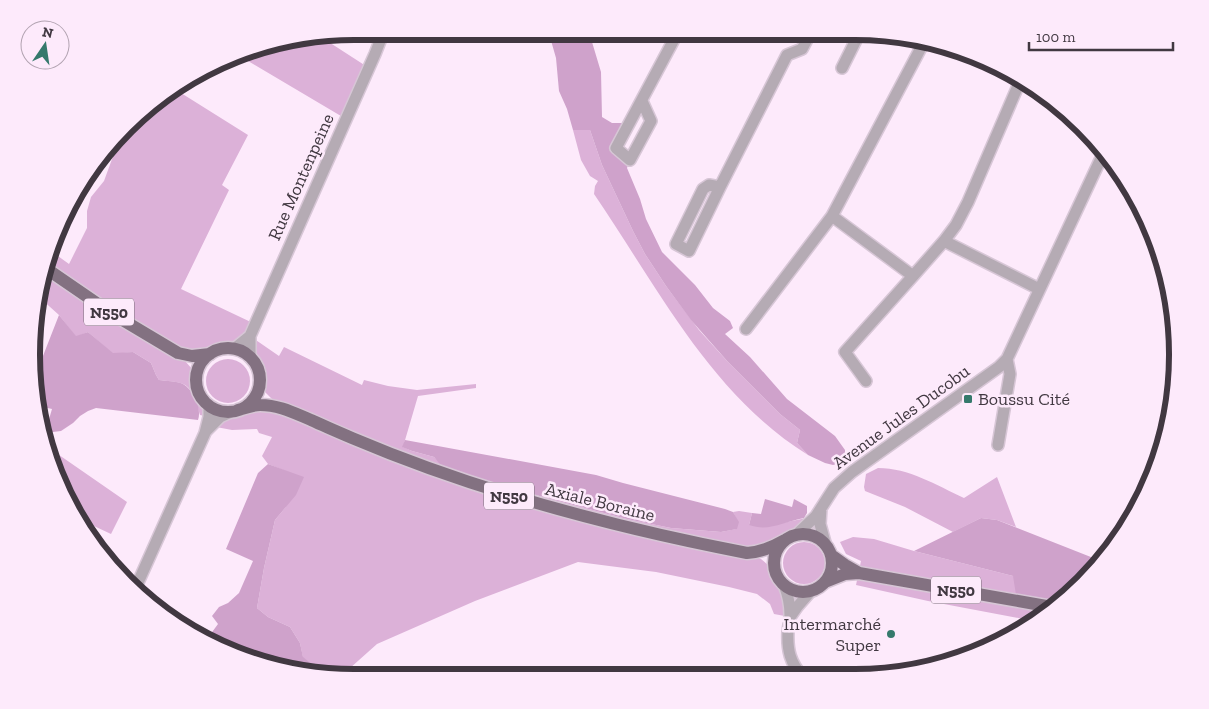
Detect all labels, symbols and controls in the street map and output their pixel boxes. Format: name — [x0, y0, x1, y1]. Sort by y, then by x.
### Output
north arrow — [20, 20, 70, 70]
scale bar — [1029, 20, 1173, 52]
text: N — [41, 23, 55, 42]
text: 100 m — [1036, 28, 1075, 46]
street label: Rue Montenpeine — [263, 110, 339, 244]
road number: N550 — [84, 298, 134, 326]
street label: Avenue Jules Ducobu — [828, 360, 974, 474]
place label: Boussu Cité — [978, 388, 1070, 410]
marker: Boussu Cité — [962, 393, 974, 405]
street label: Axiale Boraine — [543, 478, 657, 526]
road number: N550 — [484, 482, 534, 510]
road number: N550 — [931, 576, 981, 604]
place label: Intermarché Super — [784, 613, 881, 656]
marker: Intermarché Super — [885, 628, 897, 640]

